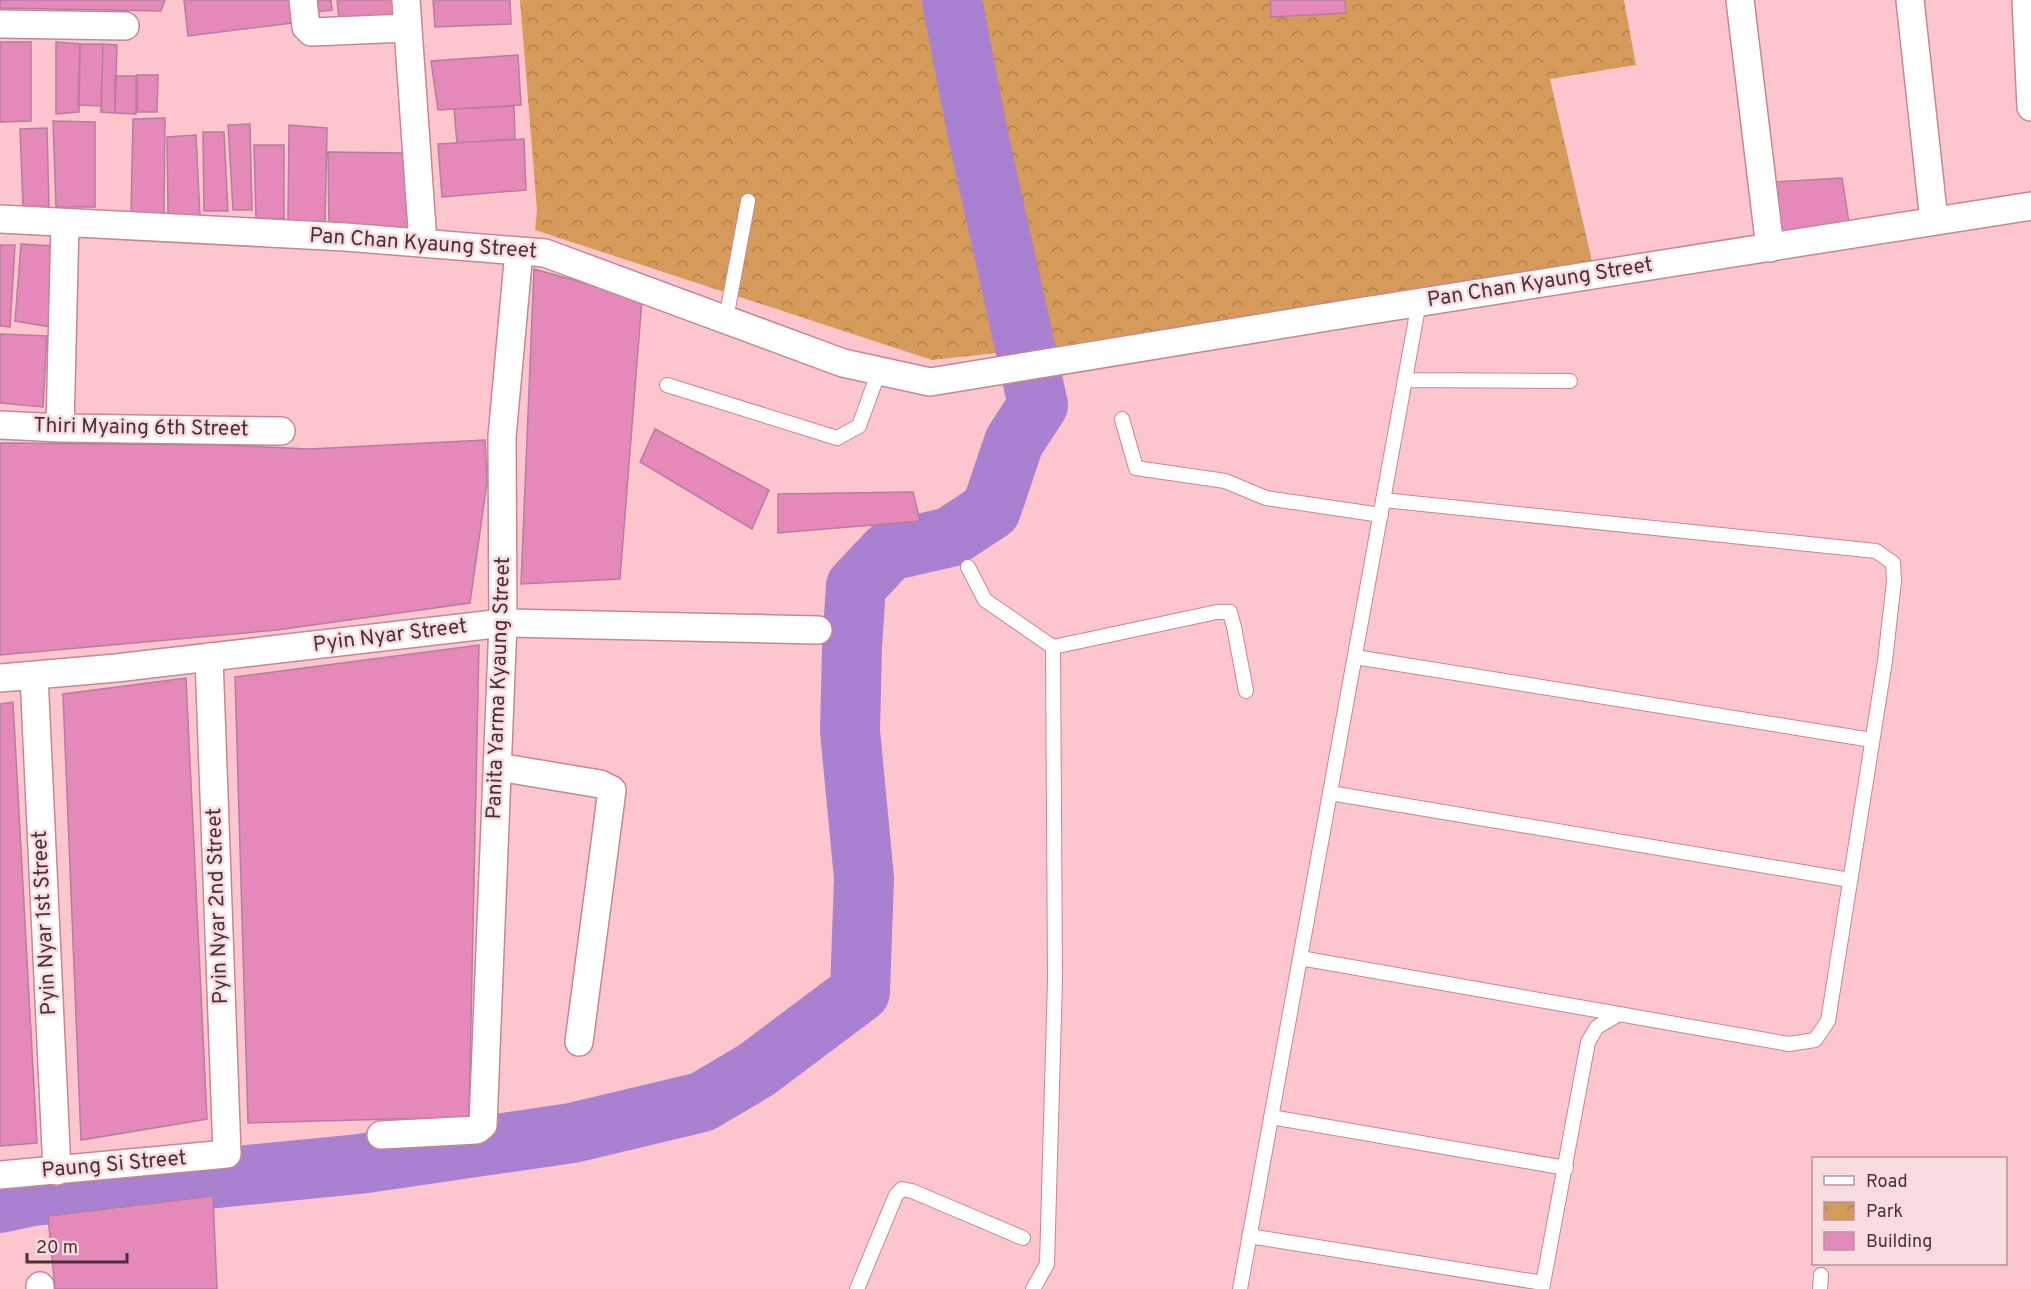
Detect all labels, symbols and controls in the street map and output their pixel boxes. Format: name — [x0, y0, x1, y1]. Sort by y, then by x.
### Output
street label: Pan Chan Kyaung Street — [308, 223, 538, 265]
street label: Pan Chan Kyaung Street — [1425, 252, 1655, 314]
street label: Thiri Myaing 6th Street — [33, 413, 249, 443]
street label: Panita Yarma Kyaung Street — [481, 556, 517, 820]
street label: Pyin Nyar Street — [311, 613, 469, 659]
street label: Pyin Nyar 2nd Street — [201, 807, 235, 1005]
street label: Pyin Nyar 1st Street — [27, 830, 63, 1016]
street label: Paung Si Street — [40, 1145, 188, 1185]
legend — [1812, 1157, 2007, 1265]
text: Road — [1866, 1171, 1908, 1194]
text: Park — [1866, 1201, 1903, 1224]
scale bar — [27, 1226, 128, 1264]
text: Building — [1866, 1231, 1932, 1254]
text: 20 m — [36, 1237, 78, 1260]

